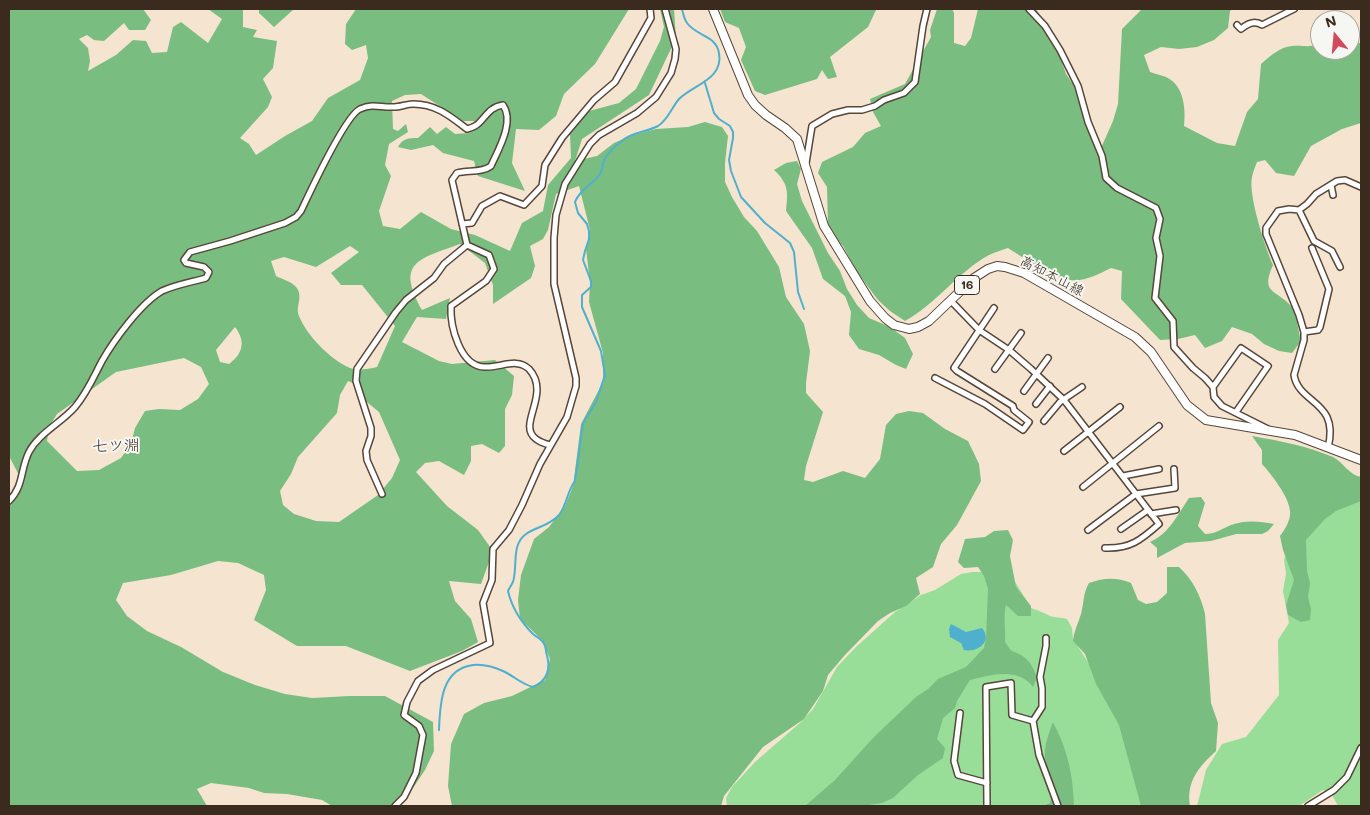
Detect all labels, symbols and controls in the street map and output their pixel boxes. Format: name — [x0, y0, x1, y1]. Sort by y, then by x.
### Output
north arrow — [1310, 10, 1360, 60]
text: N — [1323, 10, 1339, 32]
street label: 高知本山線 — [1017, 252, 1087, 300]
road number: 16 — [954, 276, 980, 294]
district label: 七ツ淵 — [92, 436, 140, 456]

